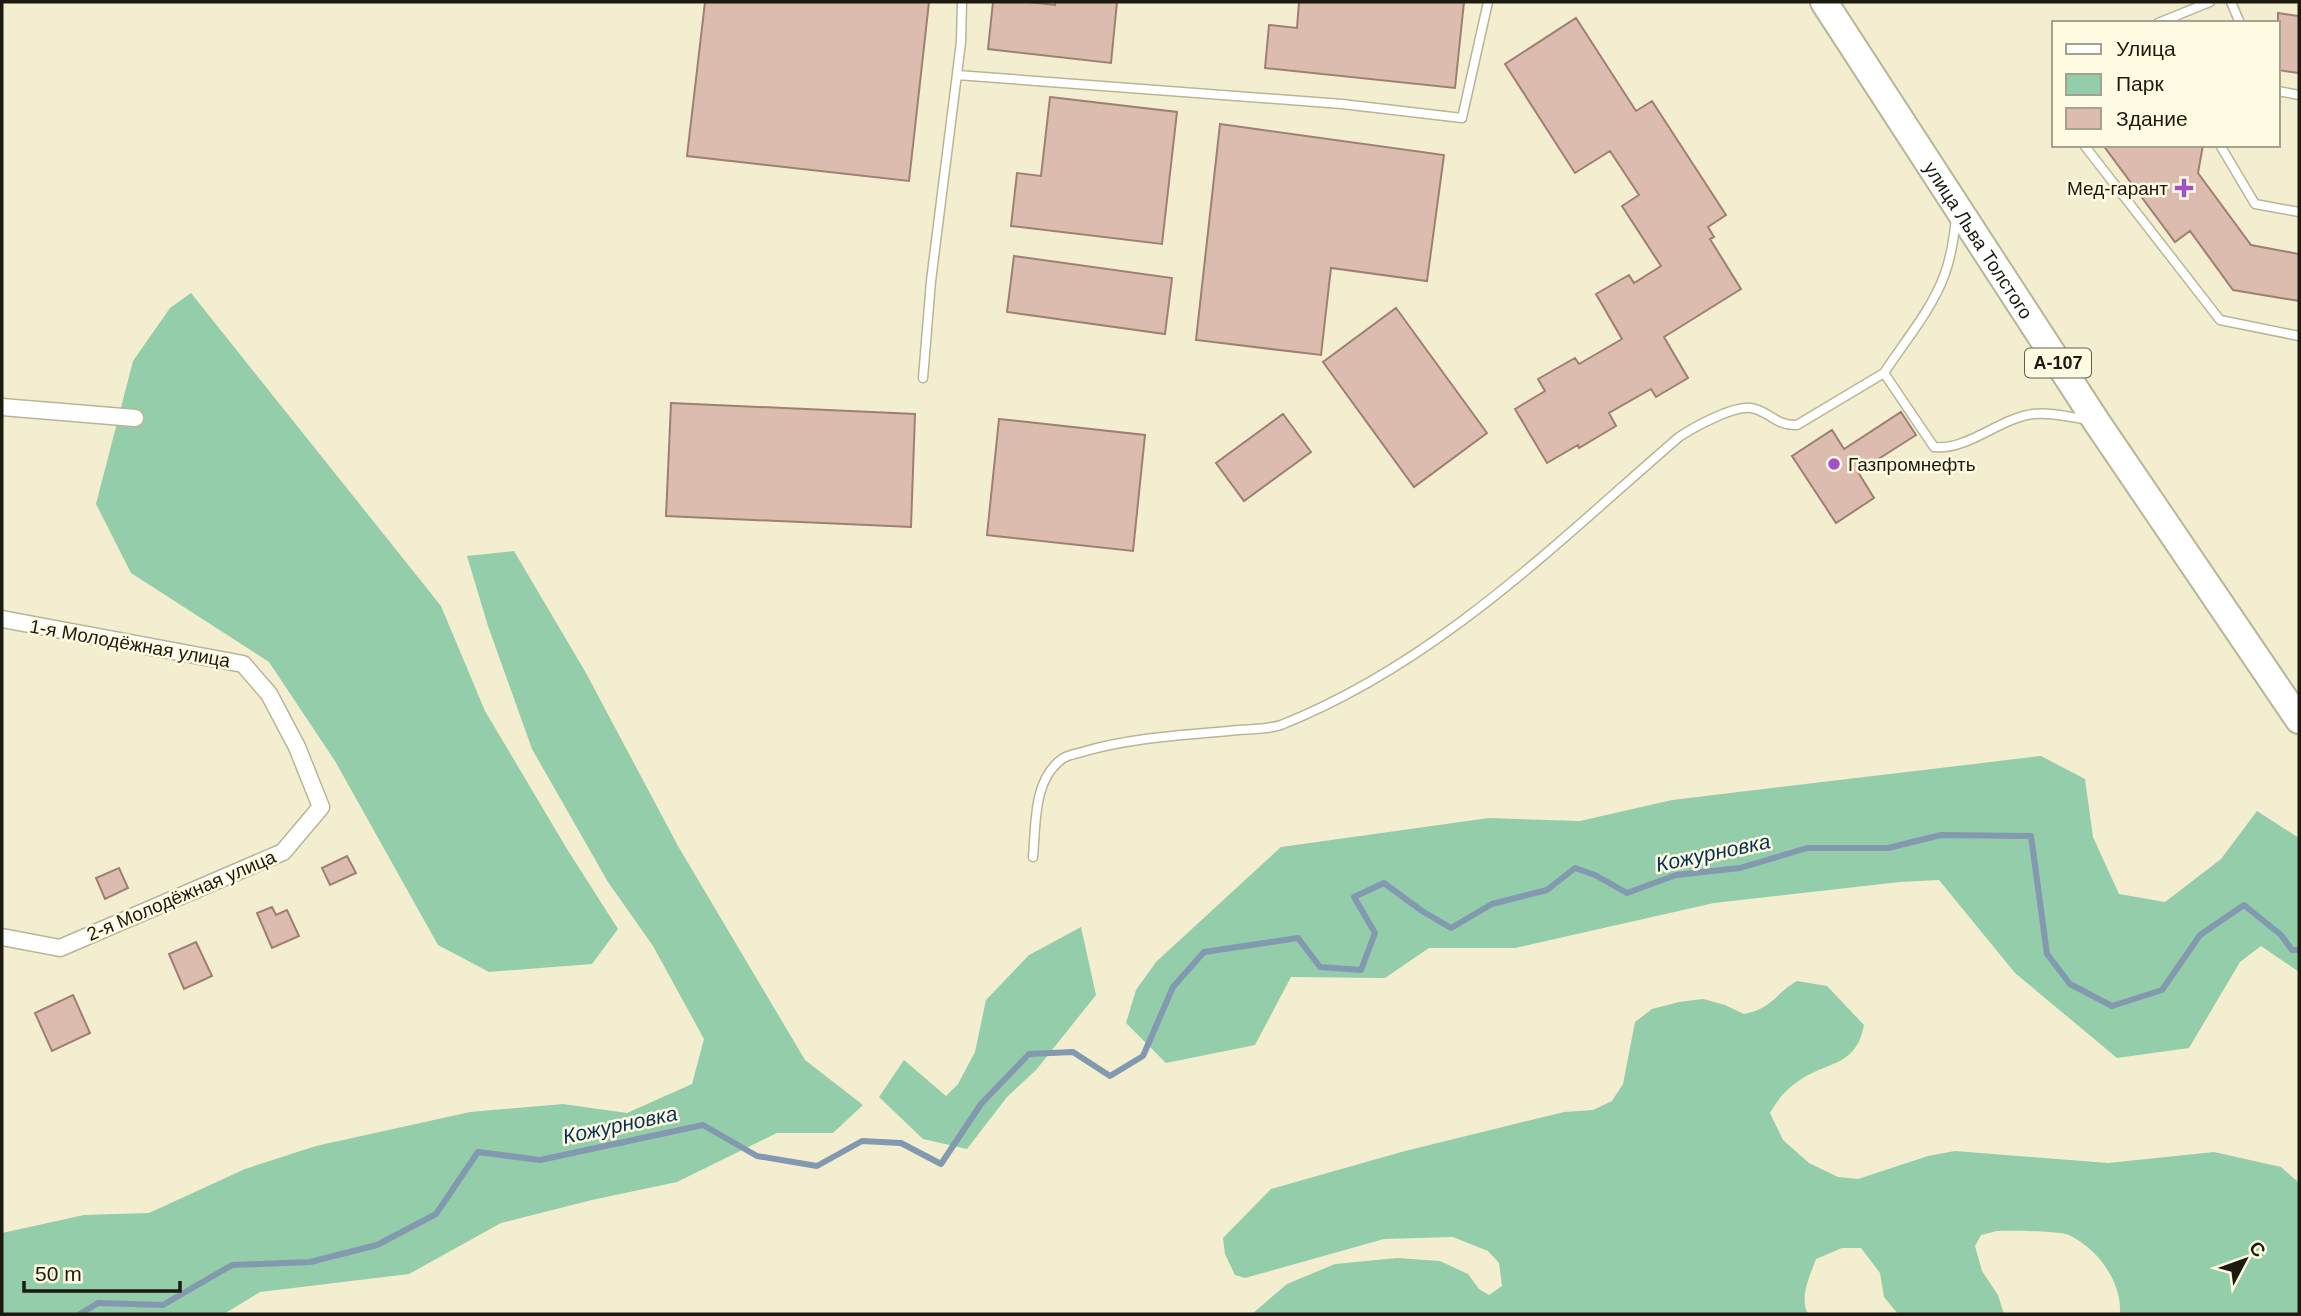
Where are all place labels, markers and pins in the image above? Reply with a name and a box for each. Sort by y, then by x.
place label: Мед-гарант [2067,178,2168,199]
marker: Мед-гарант [2174,178,2194,198]
place label: Газпромнефть [1848,454,1976,475]
marker: Газпромнефть [1826,456,1842,472]

